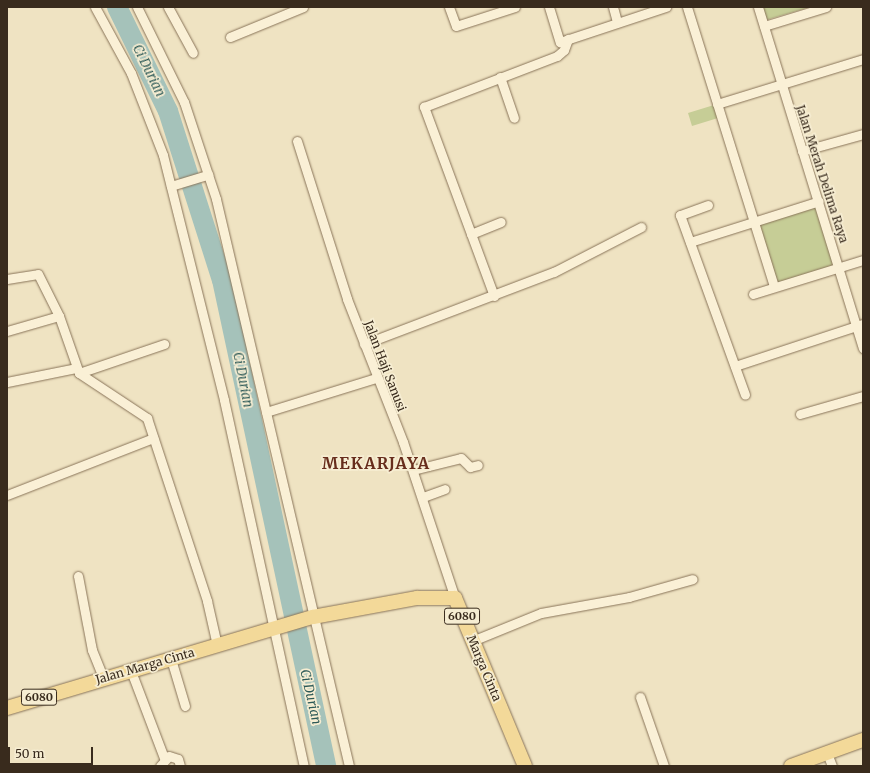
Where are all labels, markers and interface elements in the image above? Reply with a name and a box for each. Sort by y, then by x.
water label: Ci Durian [129,42,167,100]
street label: Jalan Merah Delima Raya [793,103,851,245]
street label: Jalan Haji Sanusi [361,319,409,413]
water label: Ci Durian [229,351,255,409]
district label: MEKARJAYA [322,453,430,473]
road number: 6080 [444,607,480,625]
street label: Marga Cinta [464,633,504,703]
street label: Jalan Marga Cinta [94,645,196,687]
water label: Ci Durian [296,668,324,726]
road number: 6080 [21,688,57,706]
scale bar [10,739,95,765]
text: 50 m [15,746,44,761]

